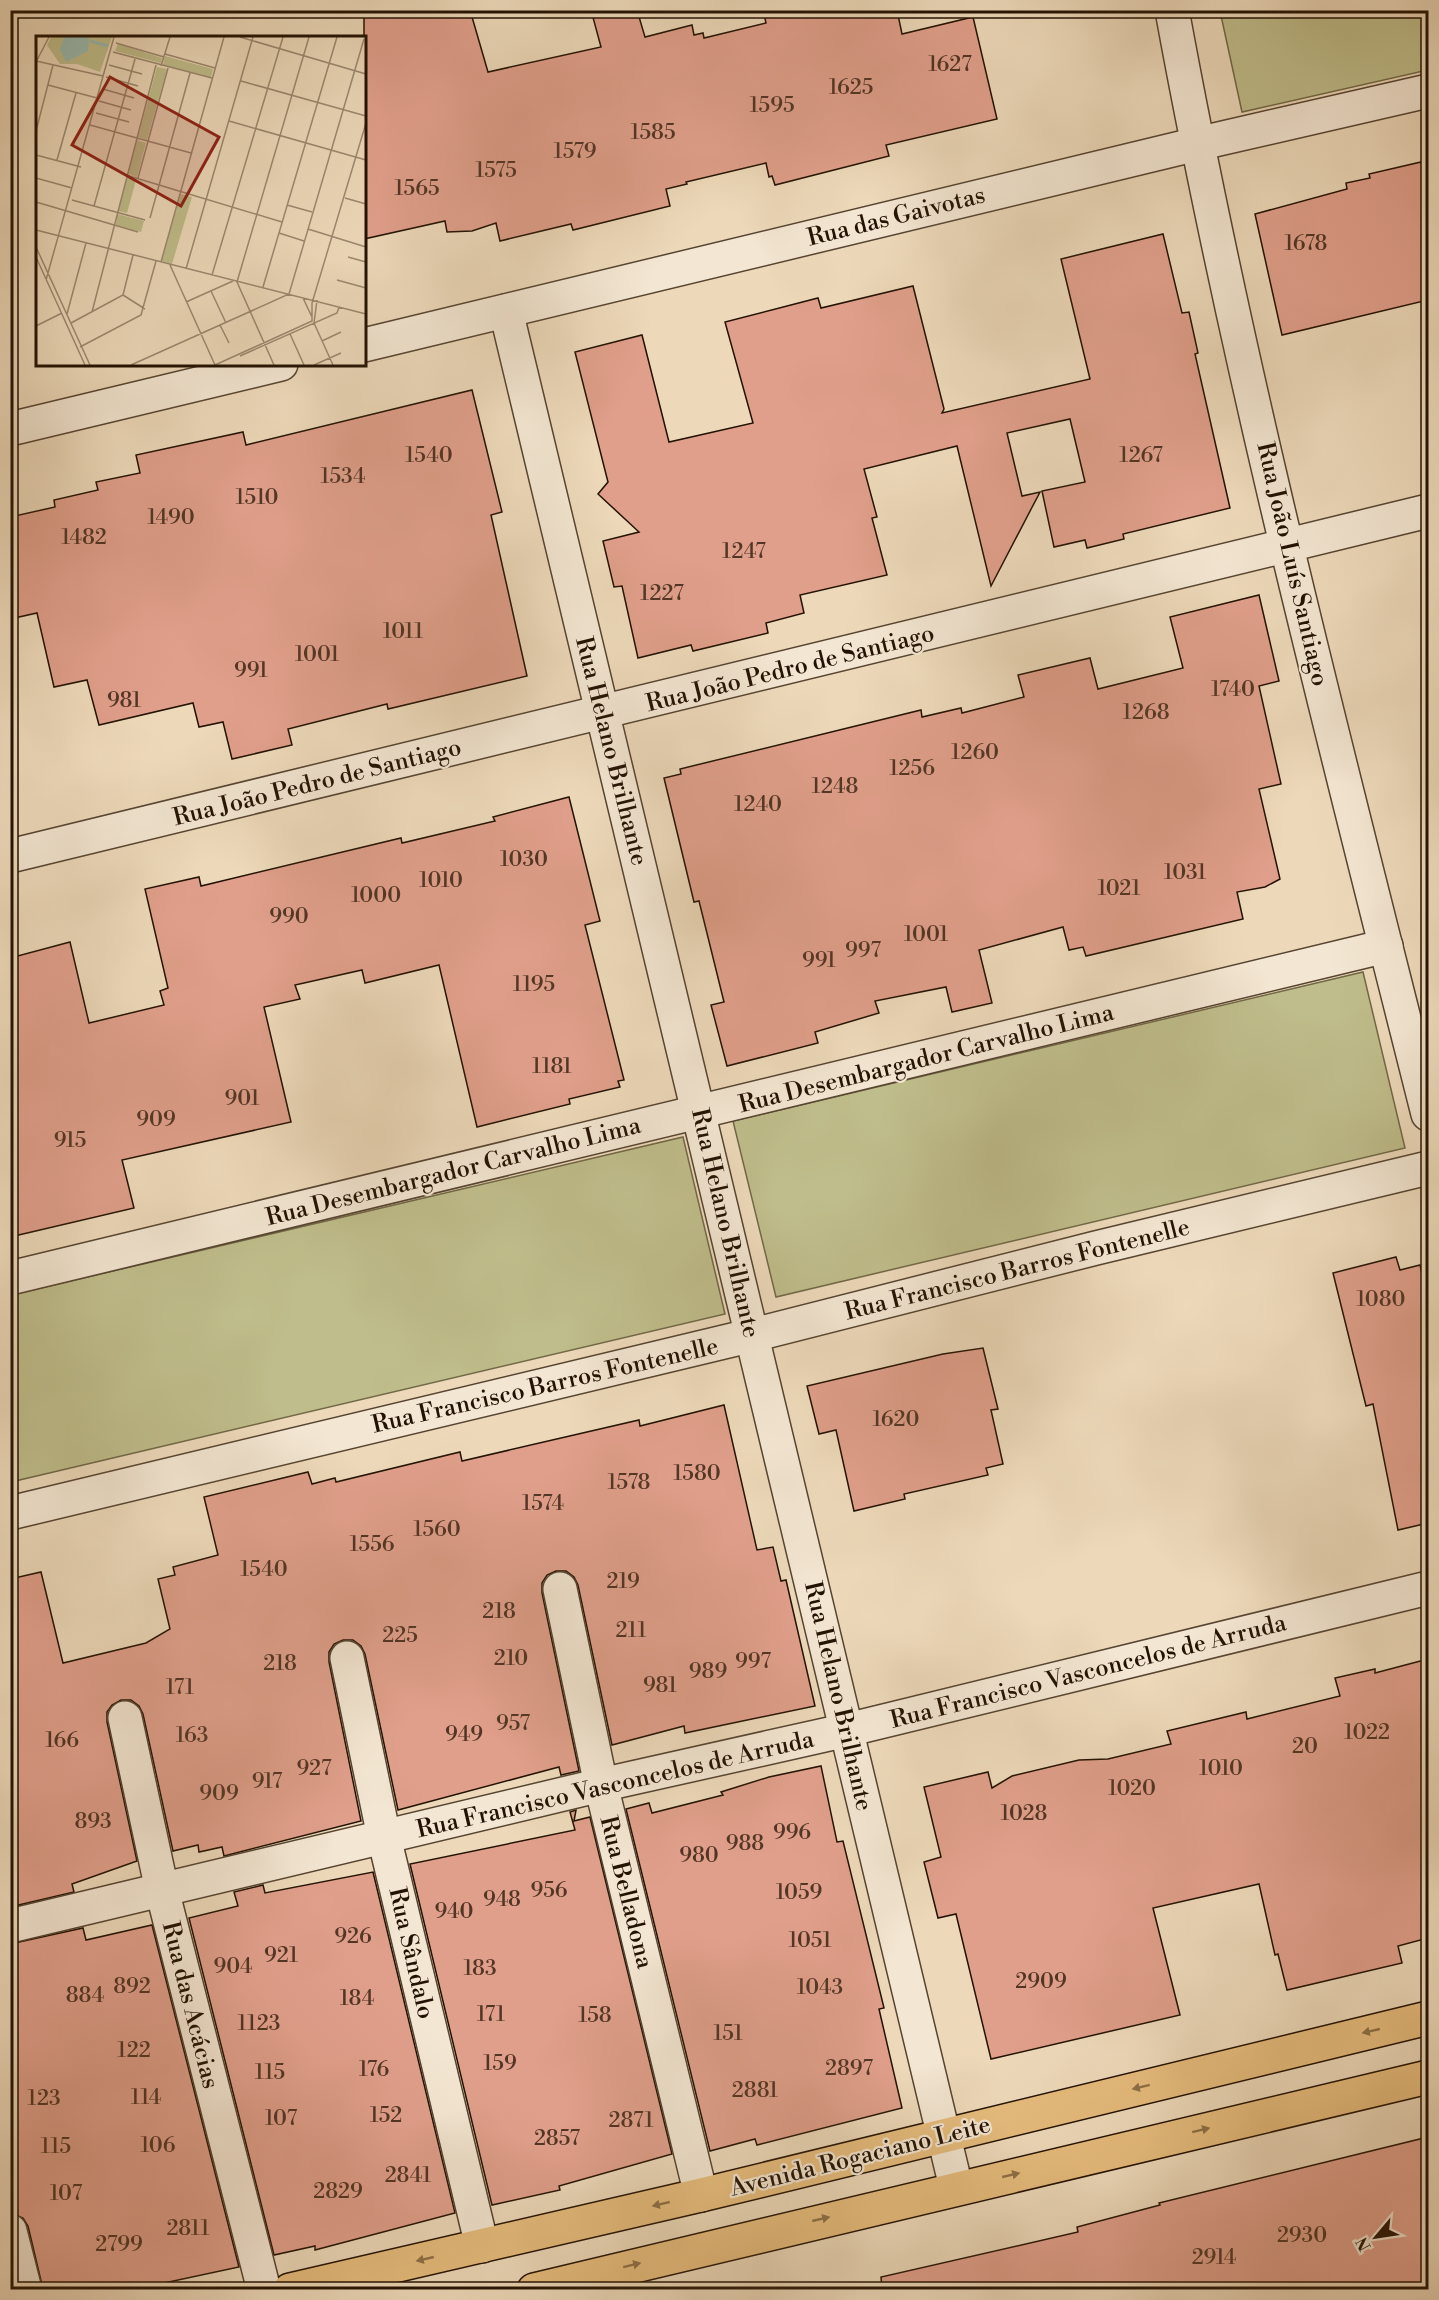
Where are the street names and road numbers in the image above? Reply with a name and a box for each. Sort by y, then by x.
street label: Rua das Gaivotas [804,180,988,254]
street label: Rua João Luís Santiago [1249,439,1335,689]
street label: Rua João Pedro de Santiago [643,619,938,719]
street label: Rua Helano Brilhante [568,634,654,869]
street label: Rua João Pedro de Santiago [170,733,465,833]
street label: Rua Desembargador Carvalho Lima [736,998,1118,1120]
street label: Rua Helano Brilhante [684,1106,766,1341]
street label: Rua Desembargador Carvalho Lima [263,1111,645,1233]
street label: Rua Francisco Barros Fontenelle [842,1213,1193,1327]
street label: Rua Francisco Barros Fontenelle [369,1331,721,1440]
street label: Rua Helano Brilhante [797,1579,879,1814]
street label: Rua Francisco Vasconcelos de Arruda [887,1608,1290,1736]
street label: Rua Francisco Vasconcelos de Arruda [413,1724,818,1845]
street label: Rua Belladona [593,1813,660,1973]
street label: Rua Sândalo [381,1885,441,2022]
street label: Rua das Acácias [155,1918,225,2092]
street label: Avenida Rogaciano Leite [726,2110,994,2204]

